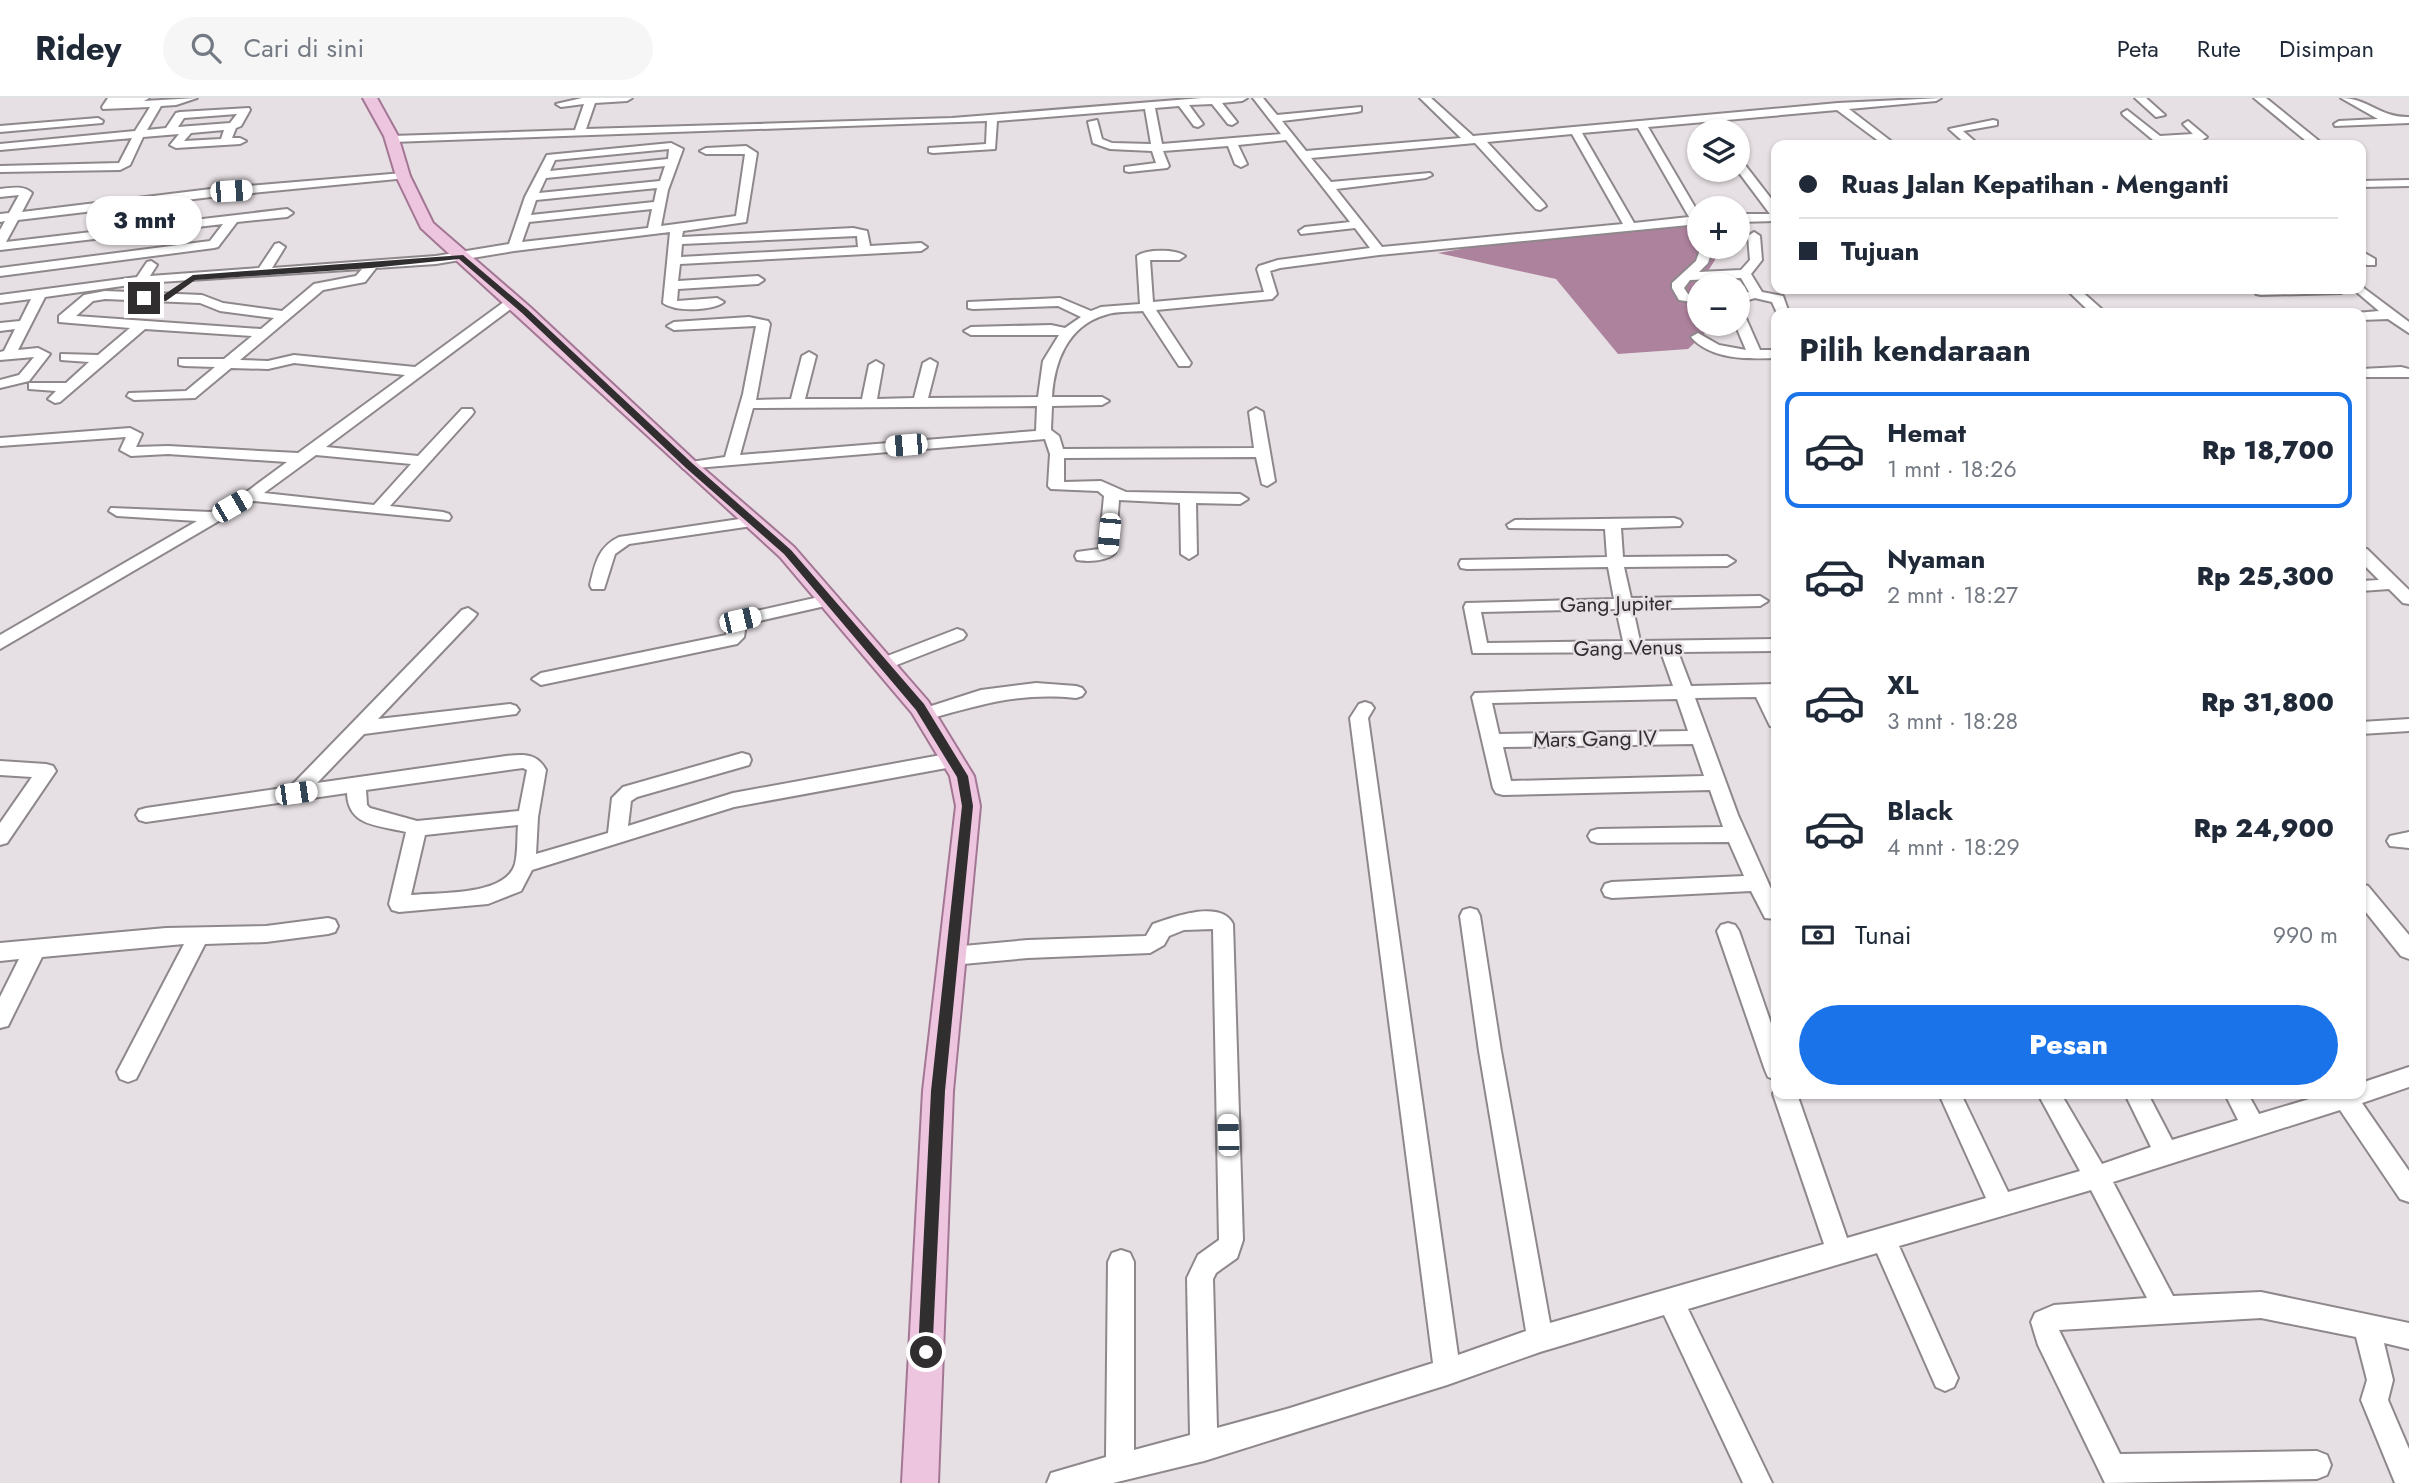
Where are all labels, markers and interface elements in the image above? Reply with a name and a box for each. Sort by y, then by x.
search box [163,17,653,80]
text: Ridey [35,25,121,72]
icon: search [187,29,225,67]
text: Cari di sini [243,29,364,67]
text: Peta [2117,31,2159,66]
text: Rute [2197,31,2241,66]
text: Disimpan [2279,31,2374,66]
map controls [1687,119,1750,336]
button: layers [1687,119,1750,182]
text: Ruas Jalan Kepatihan - Menganti [1841,165,2229,203]
car [210,179,253,203]
button: + [1687,196,1750,259]
callout: 3 mnt [86,197,202,246]
text: 3 mnt [113,203,175,237]
text: Tujuan [1841,232,1919,270]
button: − [1687,273,1750,336]
route end [128,282,160,314]
text: Pilih kendaraan [1799,327,2031,373]
text: Hemat [1887,414,1966,452]
icon: car [1803,419,1866,482]
text: Rp 18,700 [2202,431,2334,469]
car [885,433,928,457]
text: 1 mnt · 18:26 [1887,452,2017,486]
car [209,486,256,526]
car [1097,512,1122,556]
text: Nyaman [1887,540,1986,578]
icon: car [1803,545,1866,608]
text: Rp 25,300 [2197,557,2334,595]
text: 2 mnt · 18:27 [1887,578,2018,612]
street label: Gang Jupiter [1560,588,1673,620]
car [718,605,763,635]
street label: Gang Venus [1573,632,1683,664]
text: XL [1887,666,1919,704]
icon: car [1803,671,1866,734]
text: Rp 31,800 [2201,683,2334,721]
text: 3 mnt · 18:28 [1887,704,2018,738]
street label: Mars Gang IV [1533,723,1657,755]
car [274,780,319,806]
text: Black [1887,792,1953,830]
icon: car [1803,797,1866,860]
text: Rp 24,900 [2193,809,2334,847]
text: 4 mnt · 18:29 [1887,830,2020,864]
icon: cash [1799,916,1837,954]
text: Tunai [1855,916,1912,954]
text: 990 m [2273,918,2338,952]
button: Pesan [1799,1005,2338,1085]
car [1217,1114,1240,1156]
route start [910,1336,942,1368]

